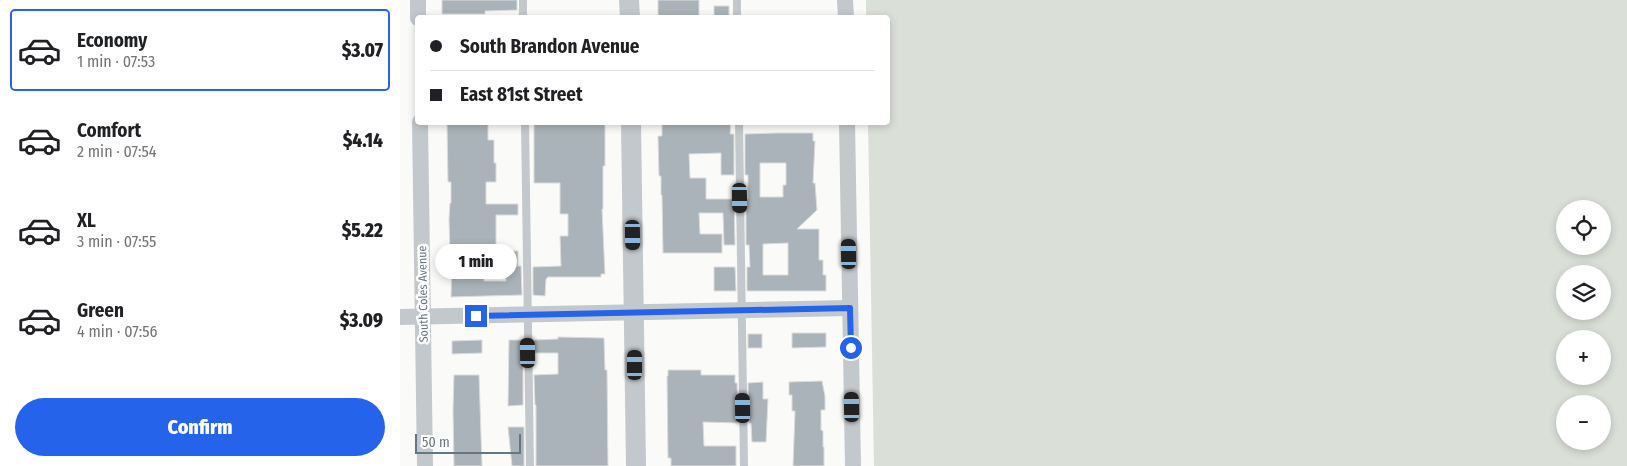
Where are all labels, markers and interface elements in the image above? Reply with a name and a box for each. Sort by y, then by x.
icon: car [17,28,62,73]
text: Economy [77,29,147,52]
text: South Brandon Avenue [460,35,639,58]
text: $3.07 [342,39,383,62]
text: 1 min · 07:53 [77,52,155,71]
text: East 81st Street [460,83,583,106]
icon: car [17,118,62,163]
text: Comfort [77,119,141,142]
text: $4.14 [343,129,383,152]
text: 2 min · 07:54 [77,142,157,161]
car [732,183,747,213]
map controls [1556,200,1611,450]
button: locate [1556,200,1611,255]
icon: car [17,208,62,253]
text: XL [77,209,96,232]
text: $5.22 [342,219,383,242]
car [625,220,640,250]
text: 3 min · 07:55 [77,232,156,251]
car [841,239,856,269]
callout: 1 min [435,244,517,278]
street label: South Coles Avenue [415,245,431,343]
text: 1 min [459,252,493,271]
button: layers [1556,265,1611,320]
icon: car [17,298,62,343]
text: Green [77,299,124,322]
route end [465,305,487,327]
text: $3.09 [340,309,383,332]
text: 4 min · 07:56 [77,322,157,341]
button: + [1556,330,1611,385]
route start [840,337,862,359]
car [520,338,535,368]
car [627,350,642,380]
car [844,392,859,422]
car [735,393,750,423]
button: − [1556,395,1611,450]
button: Confirm [15,398,385,456]
scale bar [415,431,521,454]
text: 50 m [422,434,450,451]

